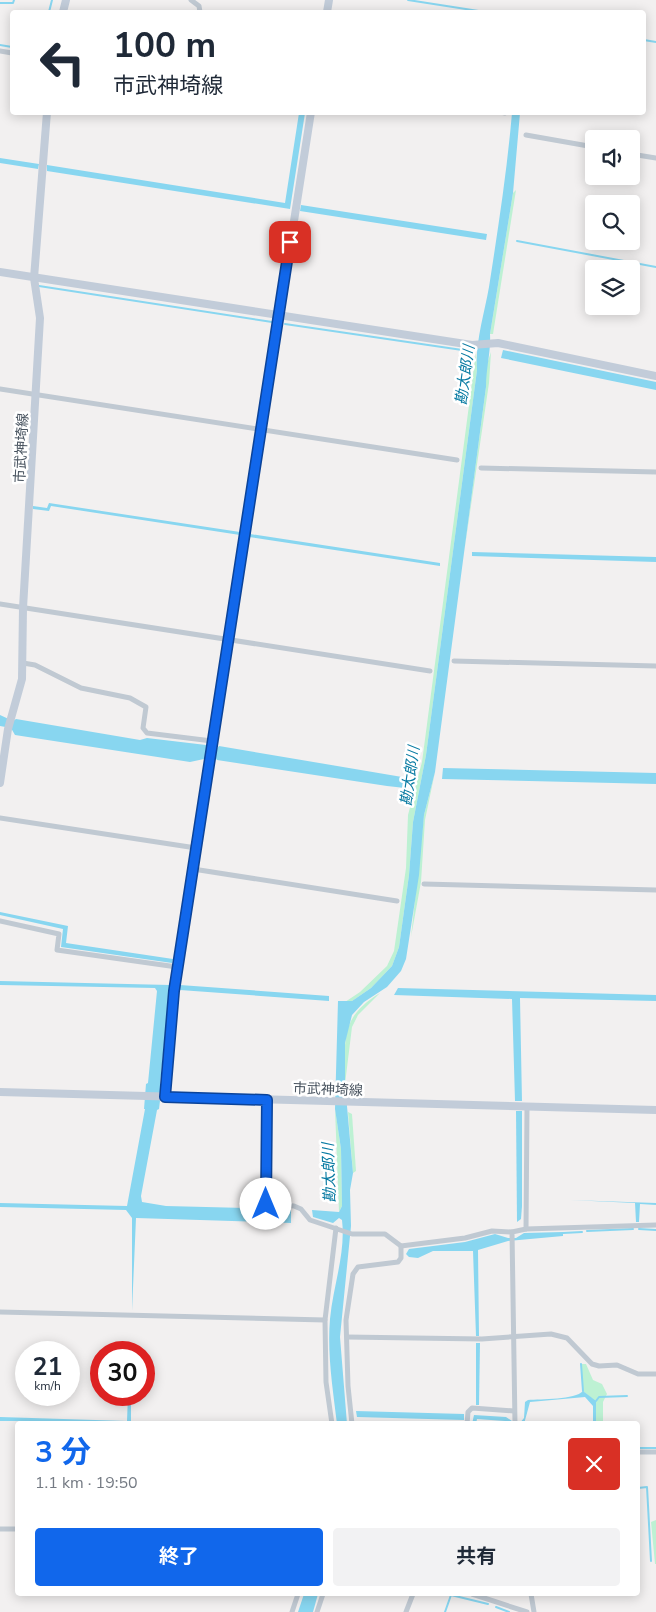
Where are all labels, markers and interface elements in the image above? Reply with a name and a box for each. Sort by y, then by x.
text: 100 m [113,22,216,69]
icon: left [30,30,95,95]
text: 市武神埼線 [113,71,223,101]
map controls [585,130,640,315]
button: sound [585,130,640,185]
button: search [585,195,640,250]
pin [269,221,311,263]
icon: arrive [276,228,304,256]
button: layers [585,260,640,315]
water label: 勘太郎川 [451,342,479,406]
street label: 市武神埼線 [10,413,33,483]
water label: 勘太郎川 [396,743,424,807]
street label: 市武神埼線 [293,1079,363,1100]
water label: 勘太郎川 [318,1141,340,1203]
position arrow [239,1177,291,1229]
speed limit sign: 30 [90,1341,155,1406]
text: 21 [32,1350,63,1384]
text: km/h [34,1378,61,1394]
text: 3 分 [35,1432,91,1473]
button: close [568,1438,620,1490]
text: 1.1 km · 19:50 [35,1472,138,1494]
button: 終了 [35,1528,323,1586]
button: 共有 [333,1528,620,1586]

